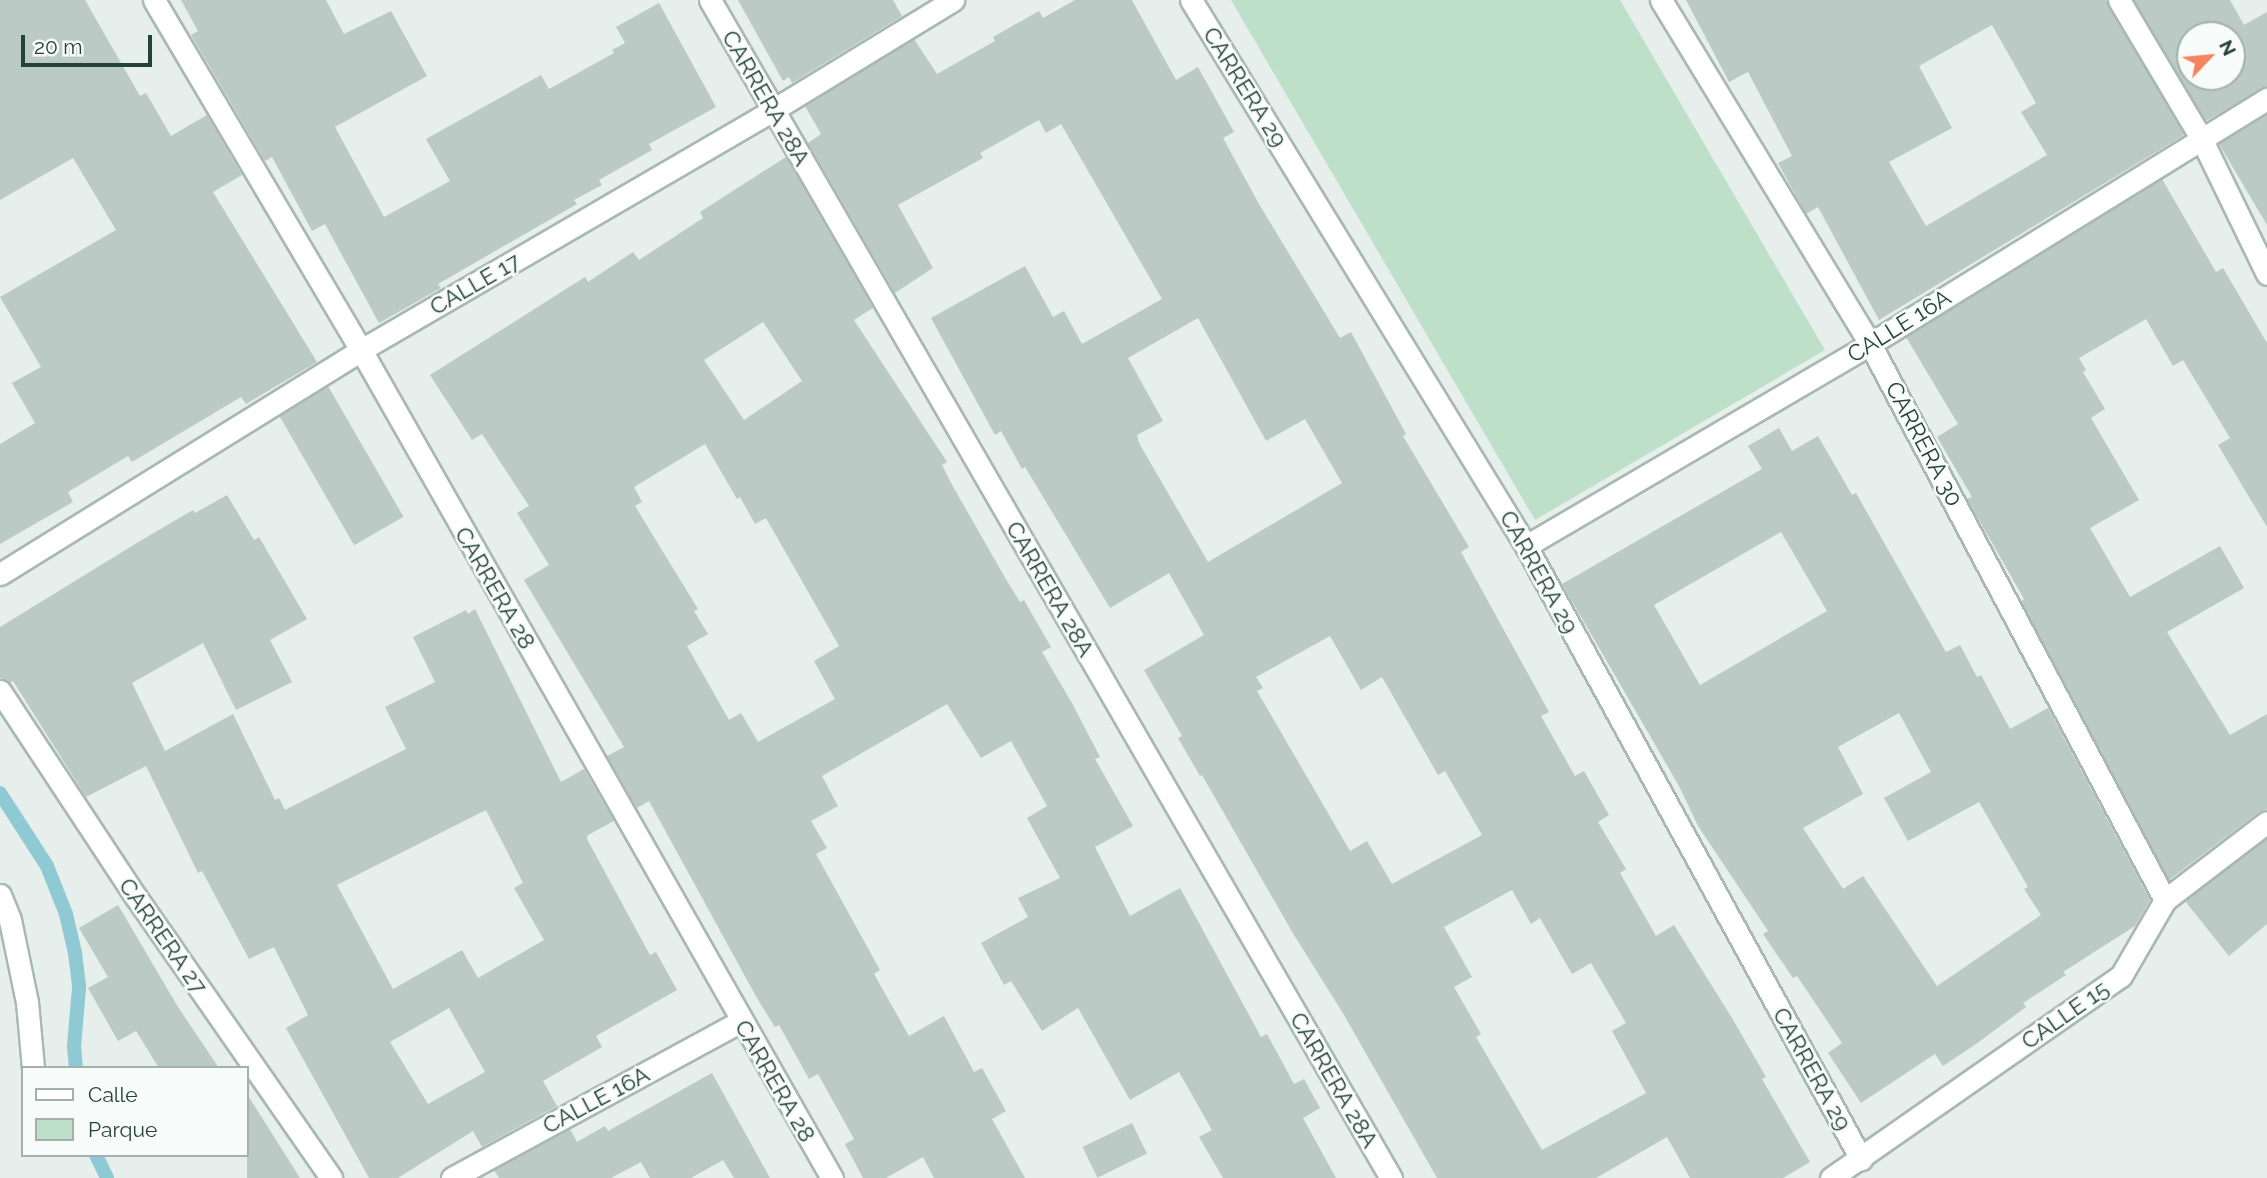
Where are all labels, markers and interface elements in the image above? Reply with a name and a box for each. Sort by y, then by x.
scale bar [24,21,156,65]
north arrow [2176,21,2246,91]
street label: CARRERA 29 [1197,22,1293,152]
street label: CARRERA 28A [716,25,816,171]
text: 20 m [34,34,82,59]
text: N [2215,36,2241,59]
street label: CALLE 17 [425,247,525,321]
street label: CALLE 16A [1842,283,1956,369]
street label: CARRERA 30 [1879,377,1969,511]
street label: CARRERA 29 [1494,505,1584,639]
street label: CARRERA 28A [1000,516,1100,662]
street label: CARRERA 28 [449,522,541,654]
street label: CARRERA 27 [113,872,213,1000]
street label: CALLE 15 [2016,975,2114,1055]
street label: CARRERA 29 [1767,1002,1857,1136]
street label: CARRERA 28A [1284,1007,1384,1153]
street label: CARRERA 28 [729,1015,821,1147]
street label: CALLE 16A [538,1060,654,1140]
legend [21,1066,248,1157]
text: Calle [88,1082,138,1107]
text: Parque [88,1117,157,1142]

